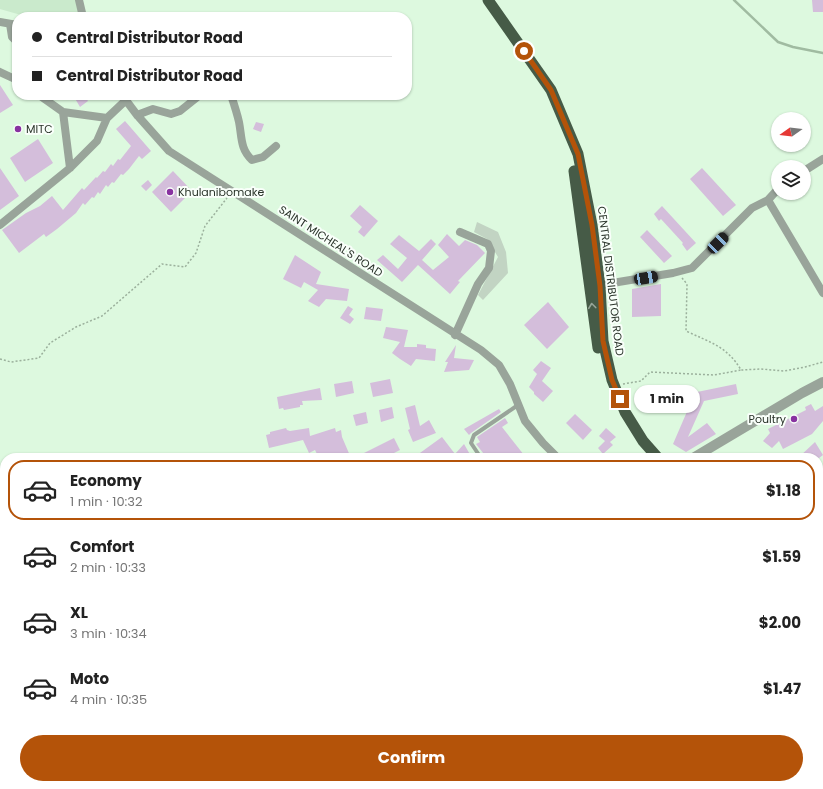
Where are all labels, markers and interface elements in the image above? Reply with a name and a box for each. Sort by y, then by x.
text: Central Distributor Road [56,27,243,48]
route start [515,42,533,60]
text: Central Distributor Road [56,65,243,86]
north arrow [771,112,811,152]
map controls [771,112,811,200]
place label: MITC [26,121,53,137]
marker: MITC [13,124,23,134]
button: layers [771,160,811,200]
place label: Khulanibomake [178,184,264,200]
marker: Khulanibomake [165,187,175,197]
street label: SAINT MICHEAL'S ROAD [276,201,386,281]
street label: CENTRAL DISTRIBUTOR ROAD [594,205,628,357]
car [705,230,731,256]
car [633,270,659,286]
one-way arrow [588,303,597,309]
callout: 1 min [634,385,700,413]
text: 1 min [650,389,684,408]
route end [611,390,629,408]
place label: Poultry [749,411,787,427]
marker: Poultry [789,414,799,424]
text: Economy [70,470,142,491]
icon: car [22,472,58,508]
text: $1.18 [766,480,801,501]
text: 1 min · 10:32 [70,492,142,511]
text: Comfort [70,536,134,557]
icon: car [22,538,58,574]
text: $1.59 [762,546,801,567]
text: 2 min · 10:33 [70,558,146,577]
text: XL [70,602,88,623]
icon: car [22,604,58,640]
text: $2.00 [759,612,801,633]
text: 3 min · 10:34 [70,624,147,643]
text: Moto [70,668,109,689]
icon: car [22,670,58,706]
text: $1.47 [763,678,801,699]
text: 4 min · 10:35 [70,690,147,709]
button: Confirm [20,735,803,781]

